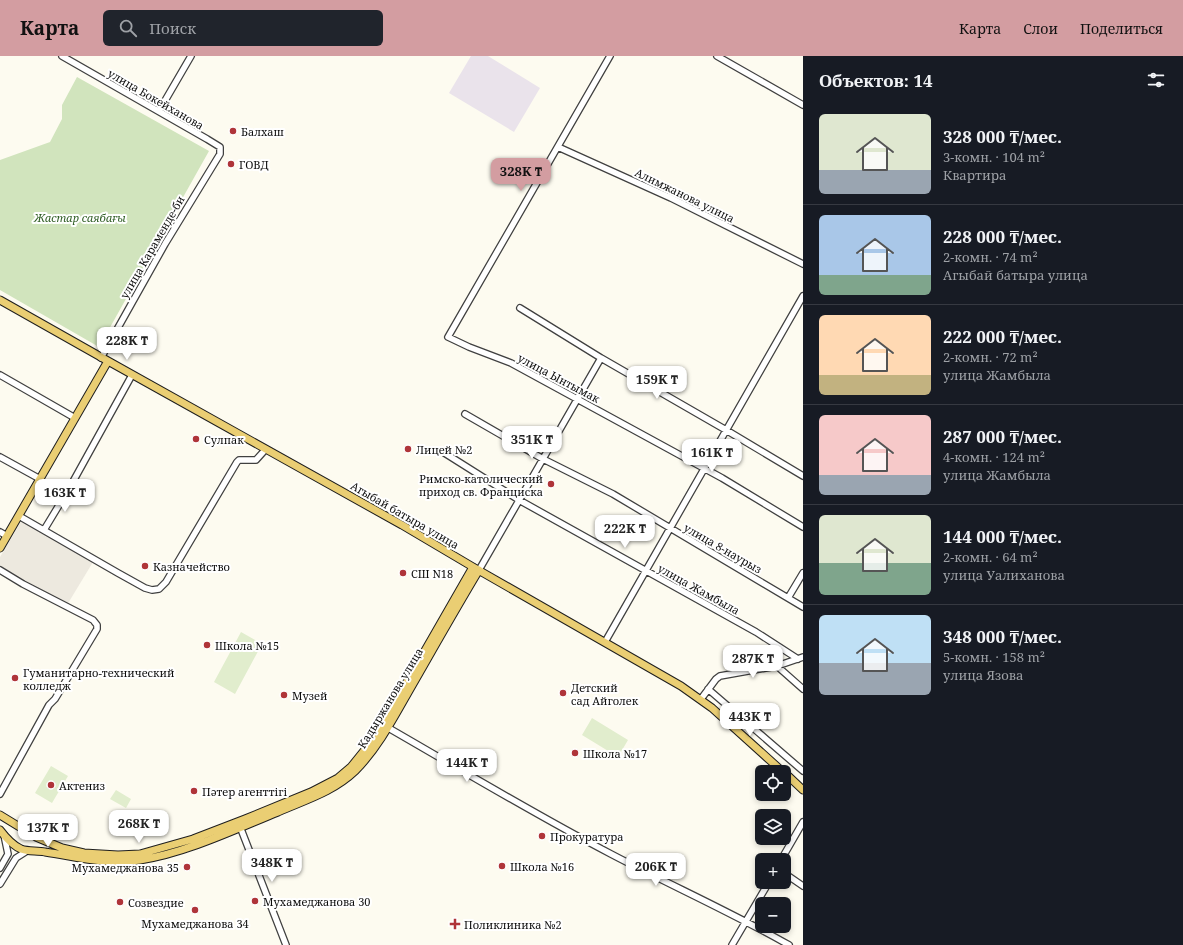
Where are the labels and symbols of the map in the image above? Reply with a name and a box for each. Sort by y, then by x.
street label: улица Бокейханова [105,65,207,133]
place label: Балхаш [241,124,284,139]
marker: Балхаш [228,126,238,136]
place label: ГОВД [239,157,269,172]
pin: 328K ₸ [488,158,554,192]
marker: ГОВД [226,159,236,169]
street label: Алимжанова улица [633,164,737,226]
street label: улица Караменде-би [116,193,188,301]
park label: Жастар саябағы [33,210,126,225]
pin: 228K ₸ [94,327,160,361]
street label: улица Ынтымак [515,350,603,406]
pin: 159K ₸ [624,366,690,400]
pin: 351K ₸ [499,426,565,460]
place label: Сулпак [204,432,244,447]
marker: Сулпак [191,434,201,444]
pin: 161K ₸ [679,439,745,473]
place label: Лицей №2 [416,442,472,457]
marker: Лицей №2 [403,444,413,454]
place label: Римско-католический приход св. Франциска [419,471,543,499]
street label: Агыбай батыра улица [348,478,462,552]
pin: 163K ₸ [32,479,98,513]
marker: Римско-католический приход св. Франциска [546,479,556,489]
pin: 222K ₸ [592,515,658,549]
street label: улица 8-наурыз [681,520,765,576]
place label: Казначейство [153,559,230,574]
street label: улица Жамбыла [655,560,743,618]
marker: Казначейство [140,561,150,571]
place label: СШ N18 [411,566,453,581]
marker: СШ N18 [398,568,408,578]
place label: Школа №15 [215,638,279,653]
marker: Школа №15 [202,640,212,650]
street label: Кадыржанова улица [354,645,426,751]
pin: 287K ₸ [720,645,786,679]
place label: Гуманитарно-технический колледж [23,665,174,693]
marker: Гуманитарно-технический колледж [10,673,20,683]
place label: Детский сад Айголек [571,680,639,708]
place label: Музей [292,688,327,703]
marker: Детский сад Айголек [558,688,568,698]
marker: Музей [279,690,289,700]
pin: 443K ₸ [717,703,783,737]
place label: Школа №17 [583,746,647,761]
marker: Школа №17 [570,748,580,758]
pin: 144K ₸ [434,749,500,783]
place label: Актениз [59,778,105,793]
marker: Актениз [46,780,56,790]
place label: Пәтер агенттігі [202,784,288,799]
marker: Пәтер агенттігі [189,786,199,796]
pin: 268K ₸ [106,810,172,844]
pin: 137K ₸ [15,814,81,848]
place label: Прокуратура [550,829,623,844]
marker: Прокуратура [537,831,547,841]
pin: 348K ₸ [239,849,305,883]
pin: 206K ₸ [623,853,689,887]
place label: Школа №16 [510,859,574,874]
place label: Мухамеджанова 35 [72,860,179,875]
marker: Школа №16 [497,861,507,871]
marker: Мухамеджанова 35 [182,862,192,872]
place label: Мухамеджанова 30 [263,894,370,909]
place label: Созвездие [128,895,184,910]
marker: Мухамеджанова 30 [250,896,260,906]
marker: Созвездие [115,897,125,907]
marker: Мухамеджанова 34 [190,905,200,915]
place label: Мухамеджанова 34 [141,916,249,931]
place label: Поликлиника №2 [464,917,562,932]
marker: Поликлиника №2 [449,918,461,930]

